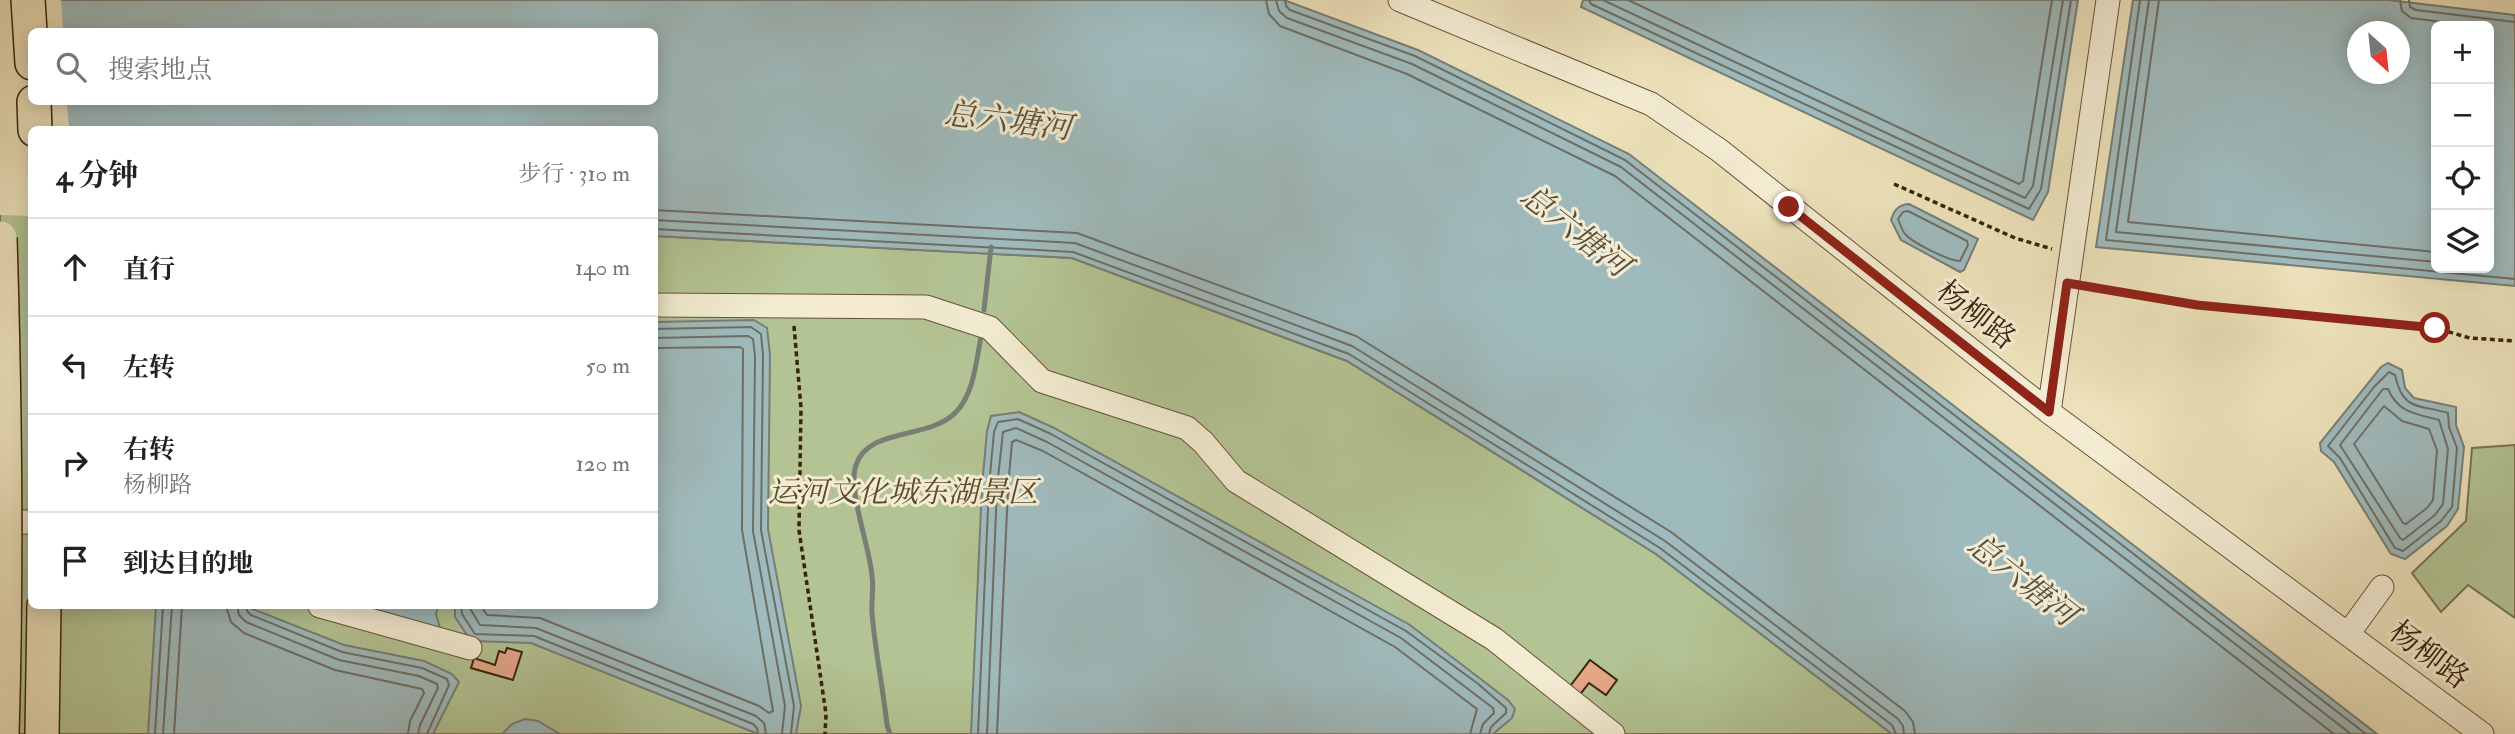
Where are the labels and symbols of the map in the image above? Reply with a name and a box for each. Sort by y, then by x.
north arrow [2347,21,2410,84]
water label: 总六塘河 [942,93,1079,149]
water label: 总六塘河 [1512,176,1642,289]
route end [1773,191,1804,222]
street label: 杨柳路 [1929,273,2023,357]
route start [2419,312,2450,343]
park label: 运河文化城东湖景区 [768,474,1042,511]
water label: 总六塘河 [1959,525,2089,638]
street label: 杨柳路 [2382,613,2476,697]

